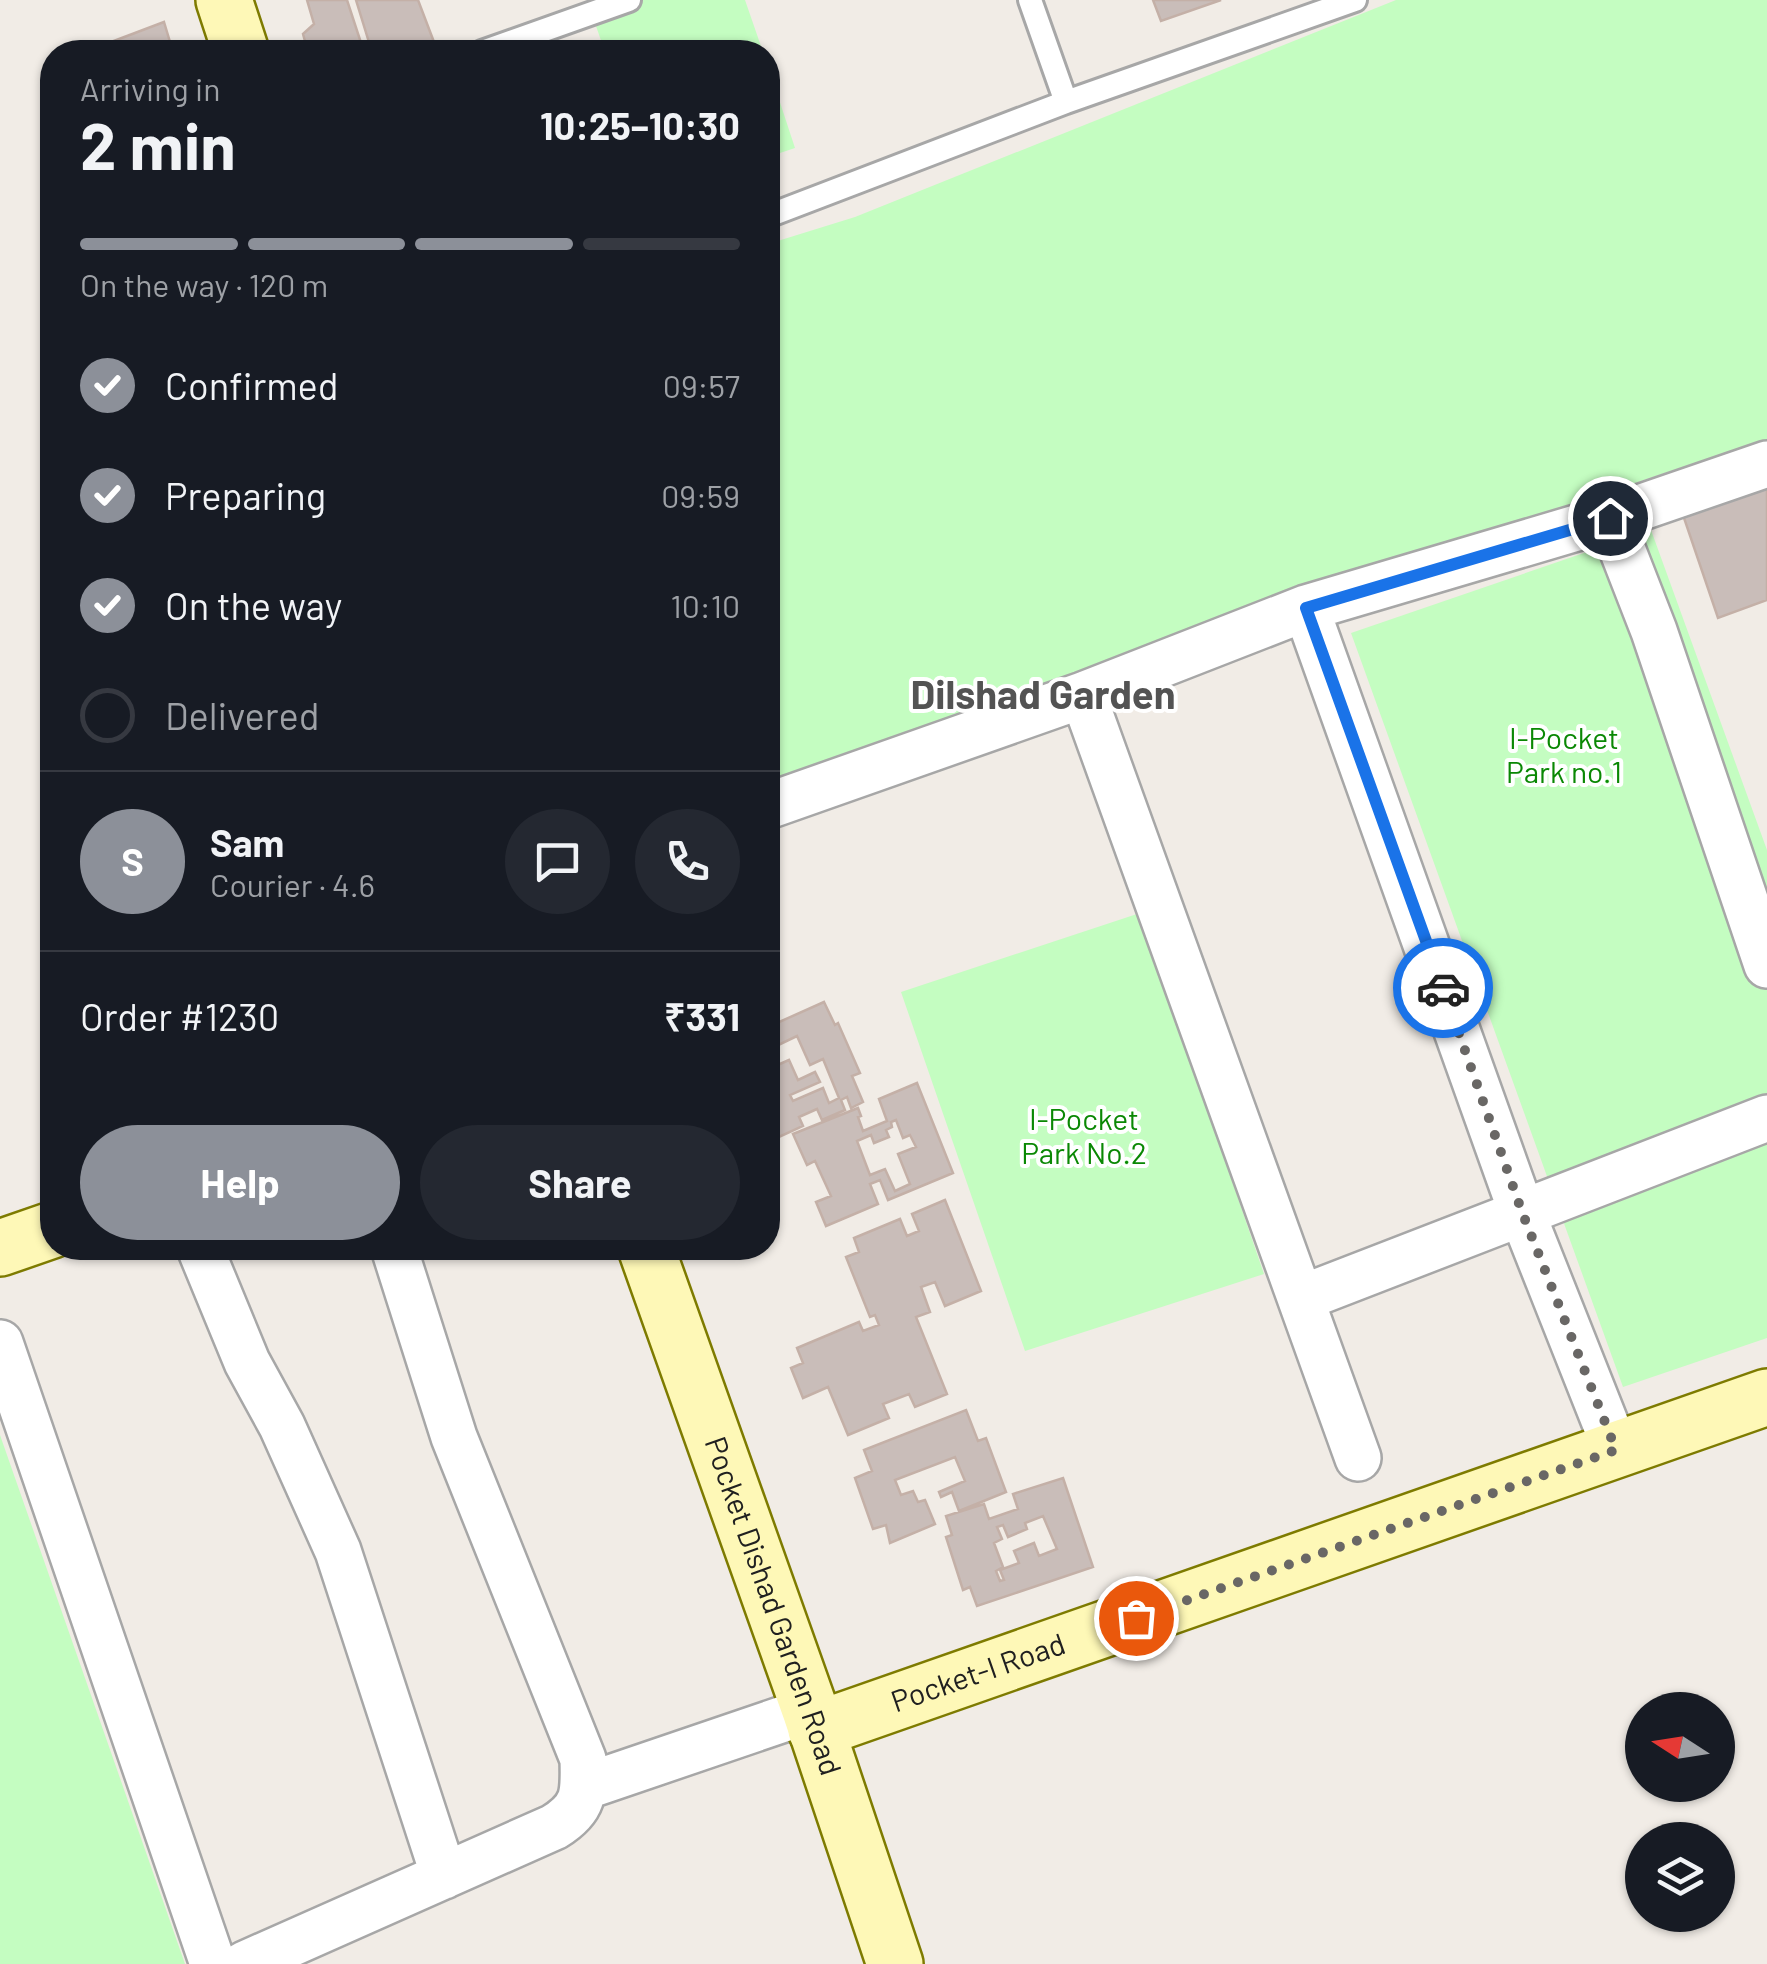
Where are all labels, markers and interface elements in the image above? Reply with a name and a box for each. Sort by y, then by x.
text: Arriving in [80,69,220,107]
text: 10:25–10:30 [540,102,740,148]
text: 2 min [80,105,236,183]
text: On the way · 120 m [80,265,328,303]
icon: check [80,358,135,413]
text: Confirmed [165,362,338,408]
text: 09:57 [663,366,740,404]
icon: check [80,468,135,523]
text: Preparing [165,472,326,518]
text: 09:59 [661,476,740,514]
pin [1568,476,1653,561]
icon: home [1583,491,1638,546]
icon: check [80,578,135,633]
text: On the way [165,582,342,628]
text: 10:10 [671,586,740,624]
district label: Dilshad Garden [910,669,1176,717]
text: Delivered [165,692,319,738]
park label: I-Pocket Park no.1 [1506,719,1622,789]
button: chat [505,809,610,914]
button: phone [635,809,740,914]
text: Sam [210,819,284,865]
text: S [121,838,144,884]
text: Courier · 4.6 [210,865,375,903]
courier [1393,938,1493,1038]
icon: car [1416,961,1471,1016]
text: Order #1230 [80,993,279,1039]
text: ₹331 [664,993,740,1039]
park label: I-Pocket Park No.2 [1021,1100,1147,1170]
button: Help [80,1125,400,1240]
button: Share [420,1125,740,1240]
street label: Pocket Dishad Garden Road [698,1432,850,1779]
pin [1094,1576,1179,1661]
icon: bag [1109,1591,1164,1646]
street label: Pocket-I Road [886,1624,1069,1718]
north arrow [1625,1692,1735,1802]
map controls [1625,1692,1735,1932]
button: layers [1625,1822,1735,1932]

